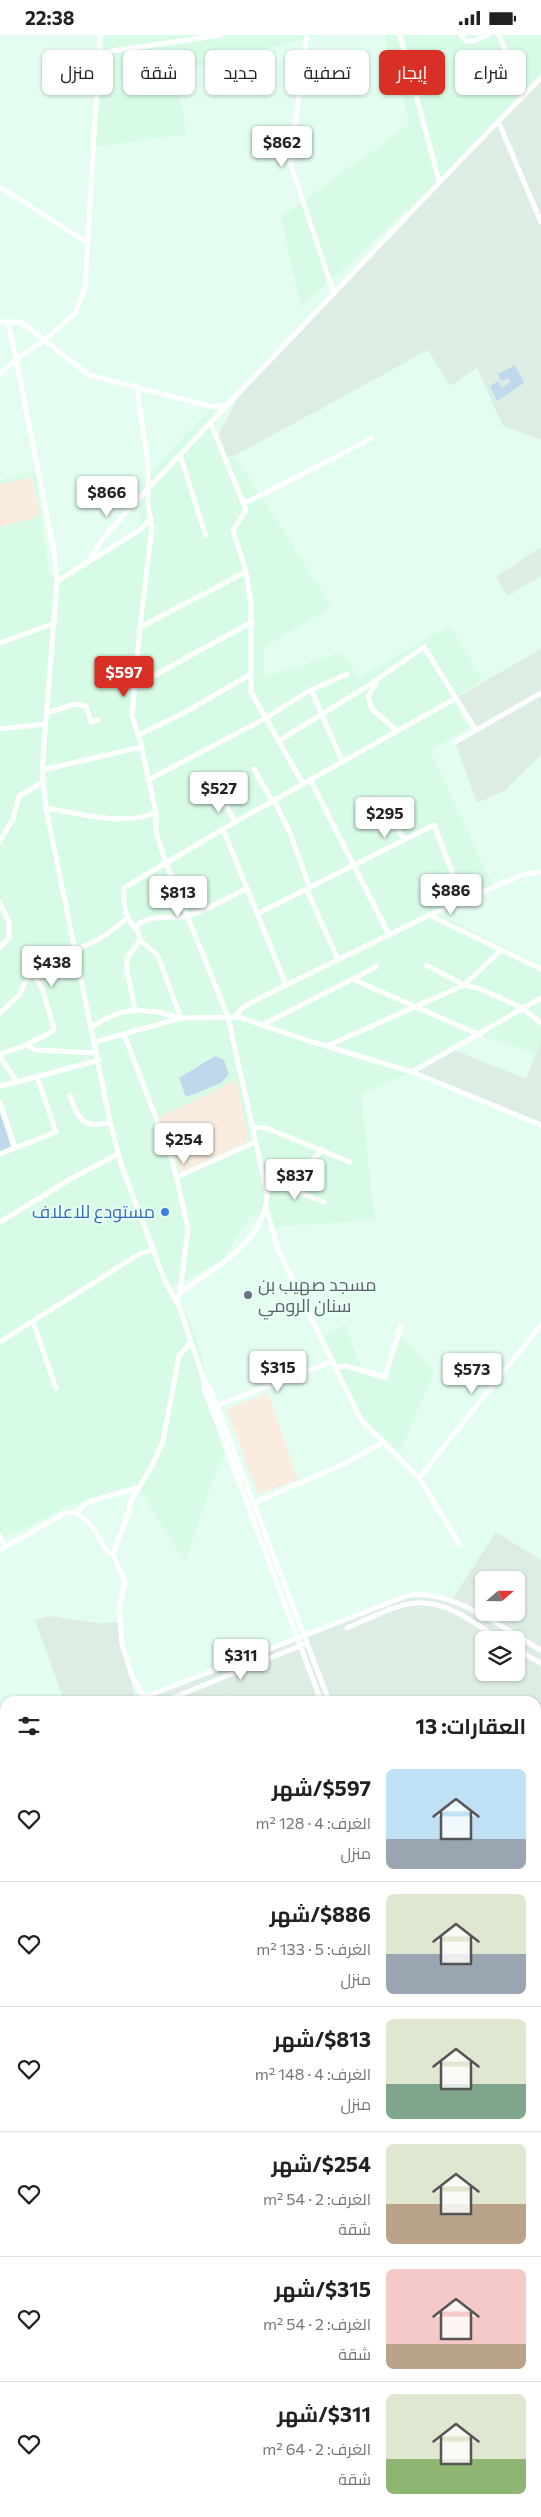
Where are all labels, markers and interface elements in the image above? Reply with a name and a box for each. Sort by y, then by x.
text: 22:38 [25,6,74,29]
chip: منزل [42,50,113,95]
chip: شقة [123,50,195,95]
chip: جديد [205,50,275,95]
chip: تصفية [285,50,369,95]
chip: إيجار [379,50,445,95]
chip: شراء [455,50,526,95]
pin: $862 [252,125,312,168]
text: $862 [263,132,301,151]
pin: $866 [77,475,137,518]
text: $866 [88,482,126,501]
pin: $597 [94,655,154,698]
text: $597 [105,662,143,681]
pin: $527 [189,771,249,814]
text: $527 [201,778,237,797]
pin: $295 [355,797,415,839]
text: $295 [366,803,404,822]
pin: $886 [421,873,481,916]
pin: $813 [148,875,208,918]
text: $886 [432,880,470,899]
text: $813 [160,882,196,901]
pin: $438 [22,945,82,988]
text: $438 [33,952,71,971]
pin: $254 [154,1123,214,1165]
text: $254 [165,1129,203,1148]
pin: $837 [265,1159,325,1201]
text: $837 [277,1165,313,1184]
place label: مستودع للاعلاف [32,1200,155,1224]
marker: مستودع للاعلاف [159,1206,171,1218]
place label: مسجد صهيب بن سنان الرومي [258,1273,376,1320]
marker: مسجد صهيب بن سنان الرومي [242,1289,254,1301]
pin: $315 [248,1351,308,1393]
pin: $573 [442,1353,502,1395]
text: $315 [260,1357,296,1376]
text: $573 [454,1359,490,1378]
north arrow [475,1571,525,1621]
map controls [475,1571,525,1681]
button: layers [475,1631,525,1681]
pin: $311 [211,1639,271,1681]
text: $311 [225,1645,258,1664]
icon: filters [15,1712,43,1740]
text: العقارات: 13 [415,1713,526,1738]
text: $597/شهر [272,1775,371,1800]
icon: home [426,1789,486,1849]
icon: heart [15,1805,43,1833]
text: الغرف: 4 · 128 m² [256,1813,371,1832]
text: منزل [341,1843,371,1862]
text: $886/شهر [269,1901,371,1926]
icon: home [426,1914,486,1974]
icon: heart [15,1930,43,1958]
text: الغرف: 5 · 133 m² [256,1939,371,1958]
text: منزل [341,1969,371,1988]
text: $813/شهر [274,2026,371,2051]
icon: home [426,2039,486,2099]
icon: heart [15,2055,43,2083]
text: الغرف: 4 · 148 m² [255,2064,371,2083]
text: منزل [341,2094,371,2113]
text: $254/شهر [271,2151,371,2176]
icon: home [426,2164,486,2224]
icon: heart [15,2180,43,2208]
text: الغرف: 2 · 54 m² [263,2189,371,2208]
text: شقة [338,2219,371,2238]
text: $315/شهر [274,2276,371,2301]
icon: home [426,2289,486,2349]
icon: heart [15,2305,43,2333]
text: الغرف: 2 · 54 m² [263,2314,371,2333]
text: شقة [338,2344,371,2363]
text: $311/شهر [277,2401,371,2426]
icon: home [426,2414,486,2474]
icon: heart [15,2430,43,2458]
text: الغرف: 2 · 64 m² [262,2439,371,2458]
text: شقة [338,2469,371,2488]

